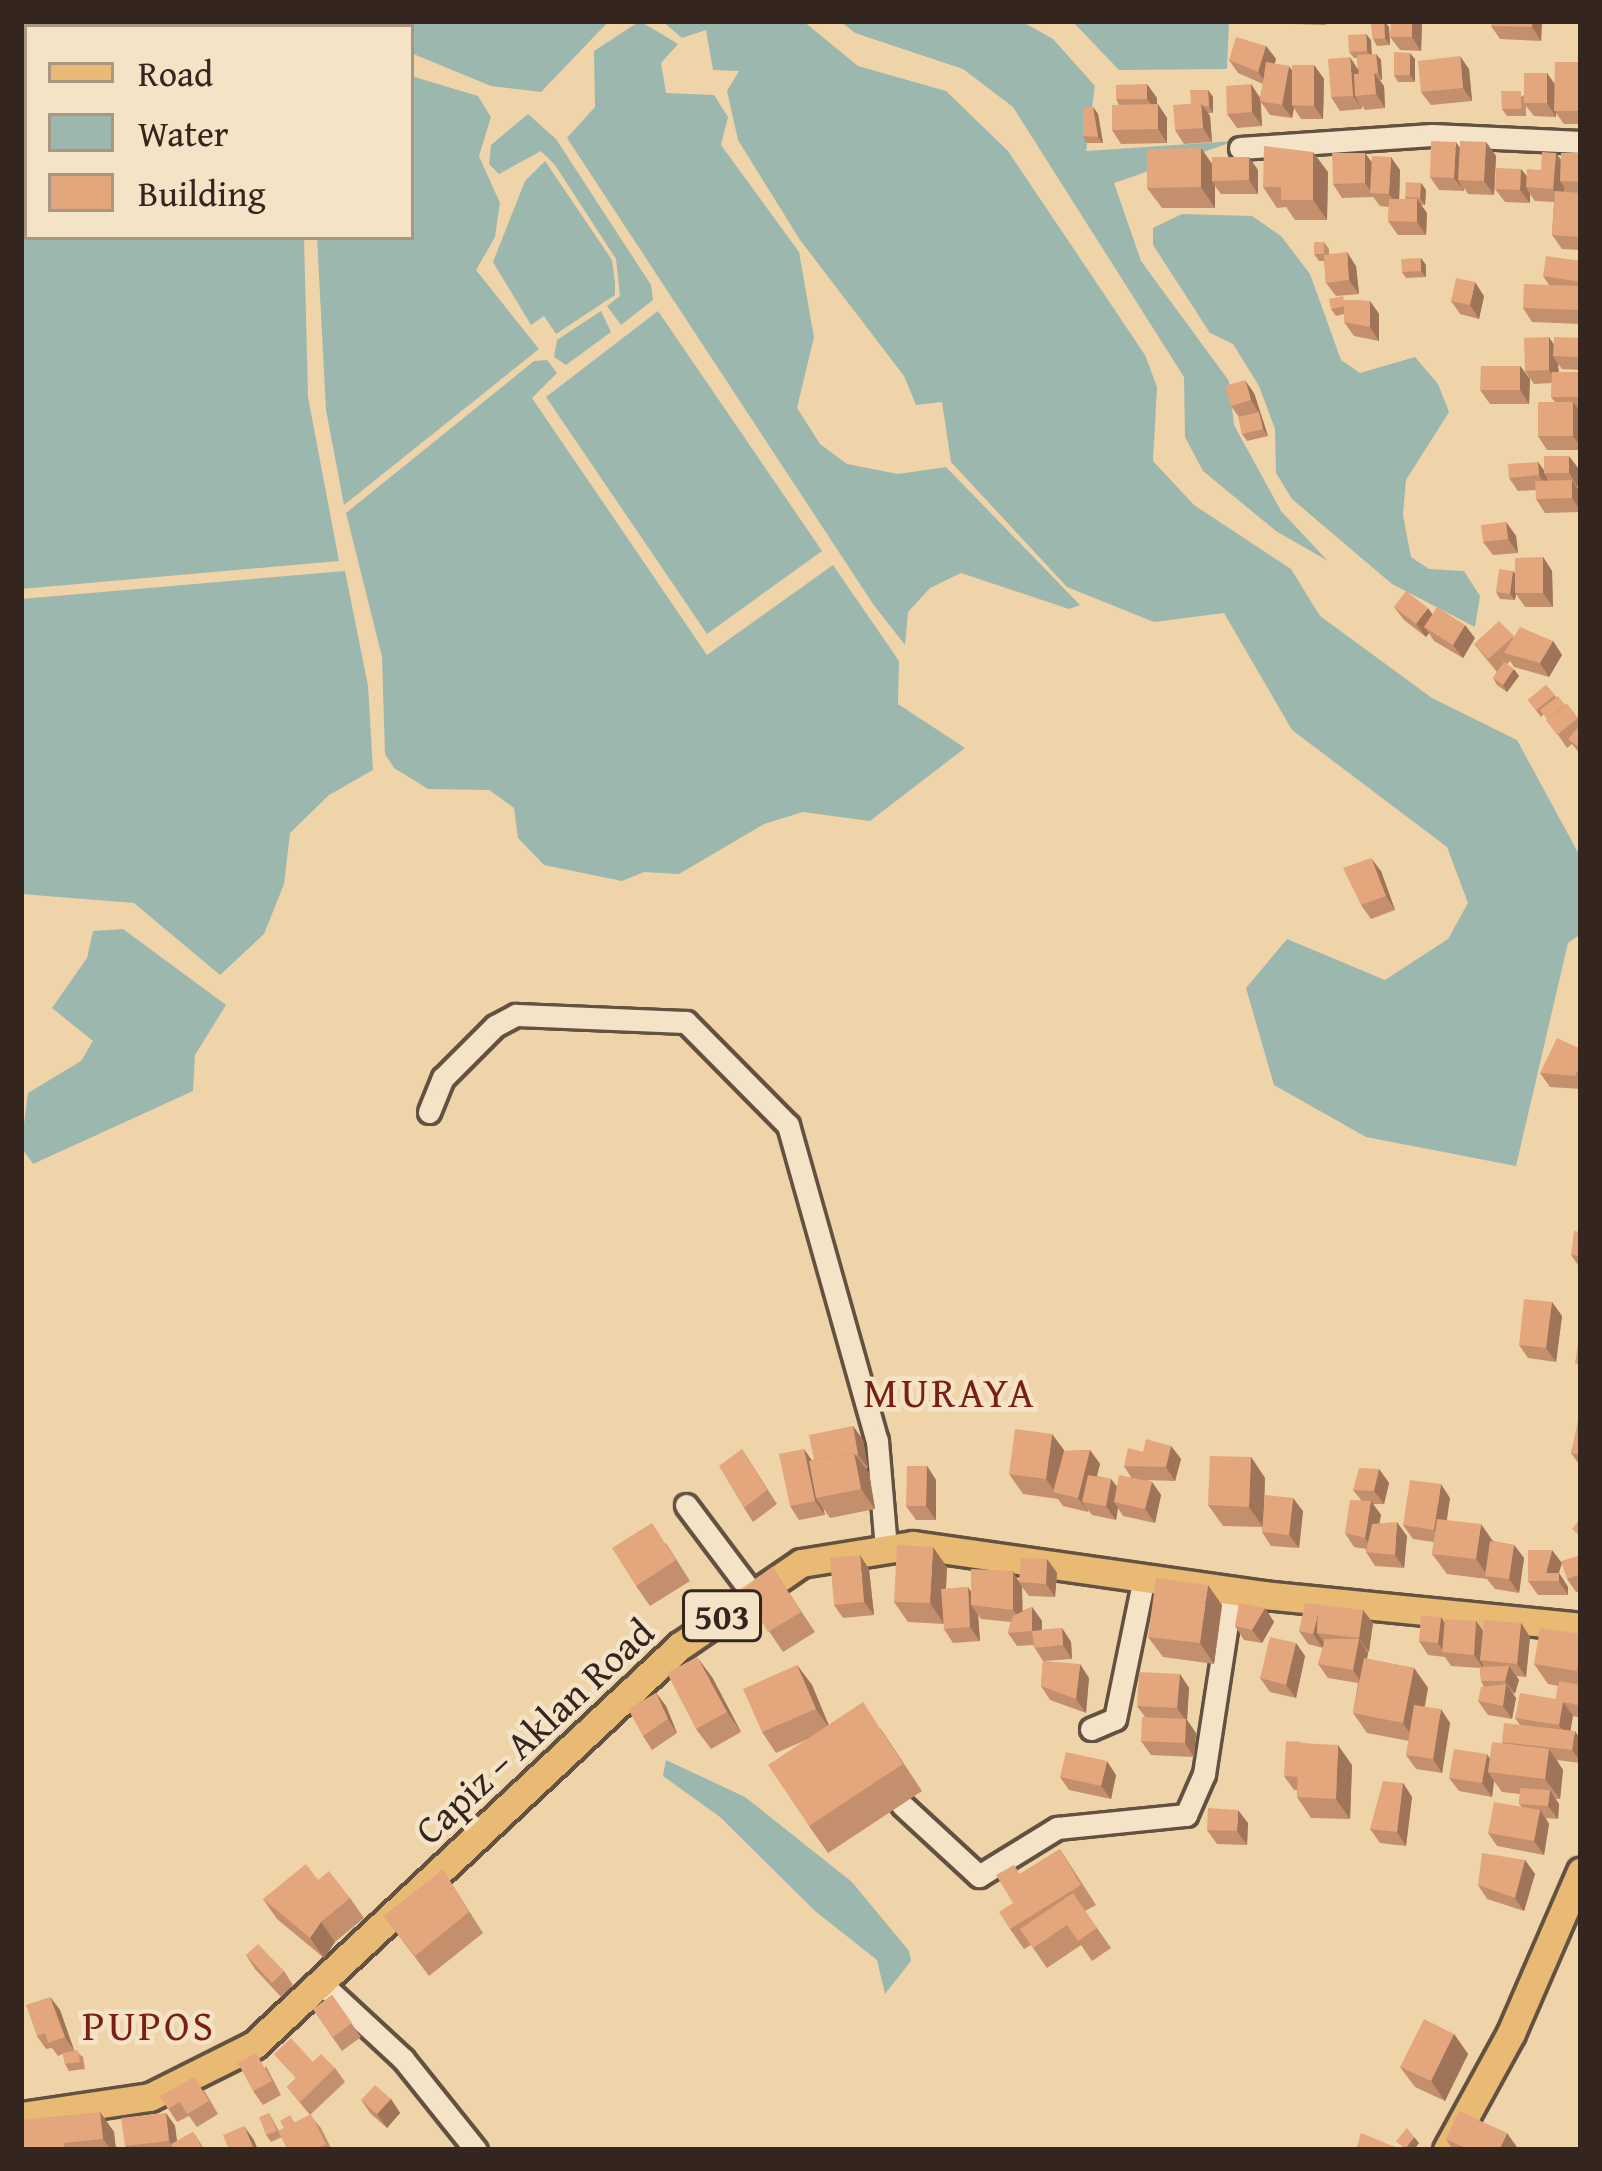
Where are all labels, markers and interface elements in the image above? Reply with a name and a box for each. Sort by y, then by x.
legend [24,24,414,240]
text: Road [138,46,213,99]
text: Water [138,106,229,159]
text: Building [138,166,266,219]
district label: MURAYA [863,1367,1037,1417]
road number: 503 [680,1586,764,1646]
street label: Capiz – Aklan Road [405,1608,663,1854]
district label: PUPOS [82,2000,216,2050]

